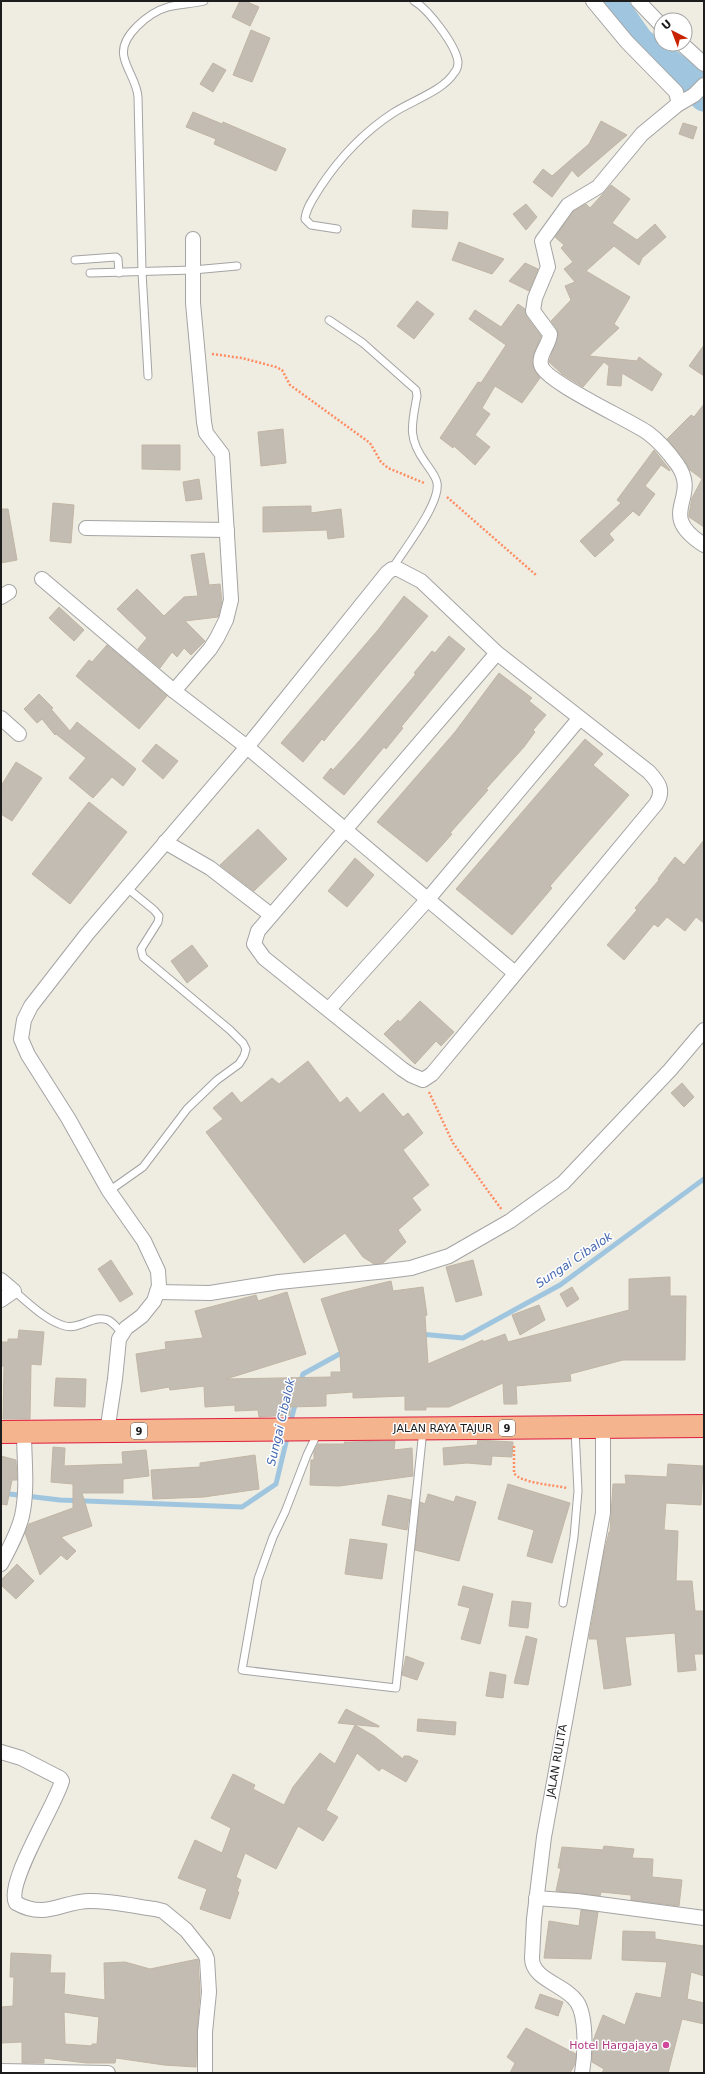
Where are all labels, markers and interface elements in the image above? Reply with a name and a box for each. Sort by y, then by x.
north arrow [653,12,693,52]
text: U [659,17,674,33]
water label: Sungai Cibalok [533,1229,616,1291]
water label: Sungai Cibalok [264,1376,298,1467]
road number: 9 [499,1420,515,1436]
street label: JALAN RAYA TAJUR [392,1422,493,1435]
road number: 9 [131,1423,147,1439]
street label: JALAN RULITA [544,1723,570,1800]
place label: Hotel Hargajaya [569,2039,658,2052]
marker: Hotel Hargajaya [661,2040,671,2050]

